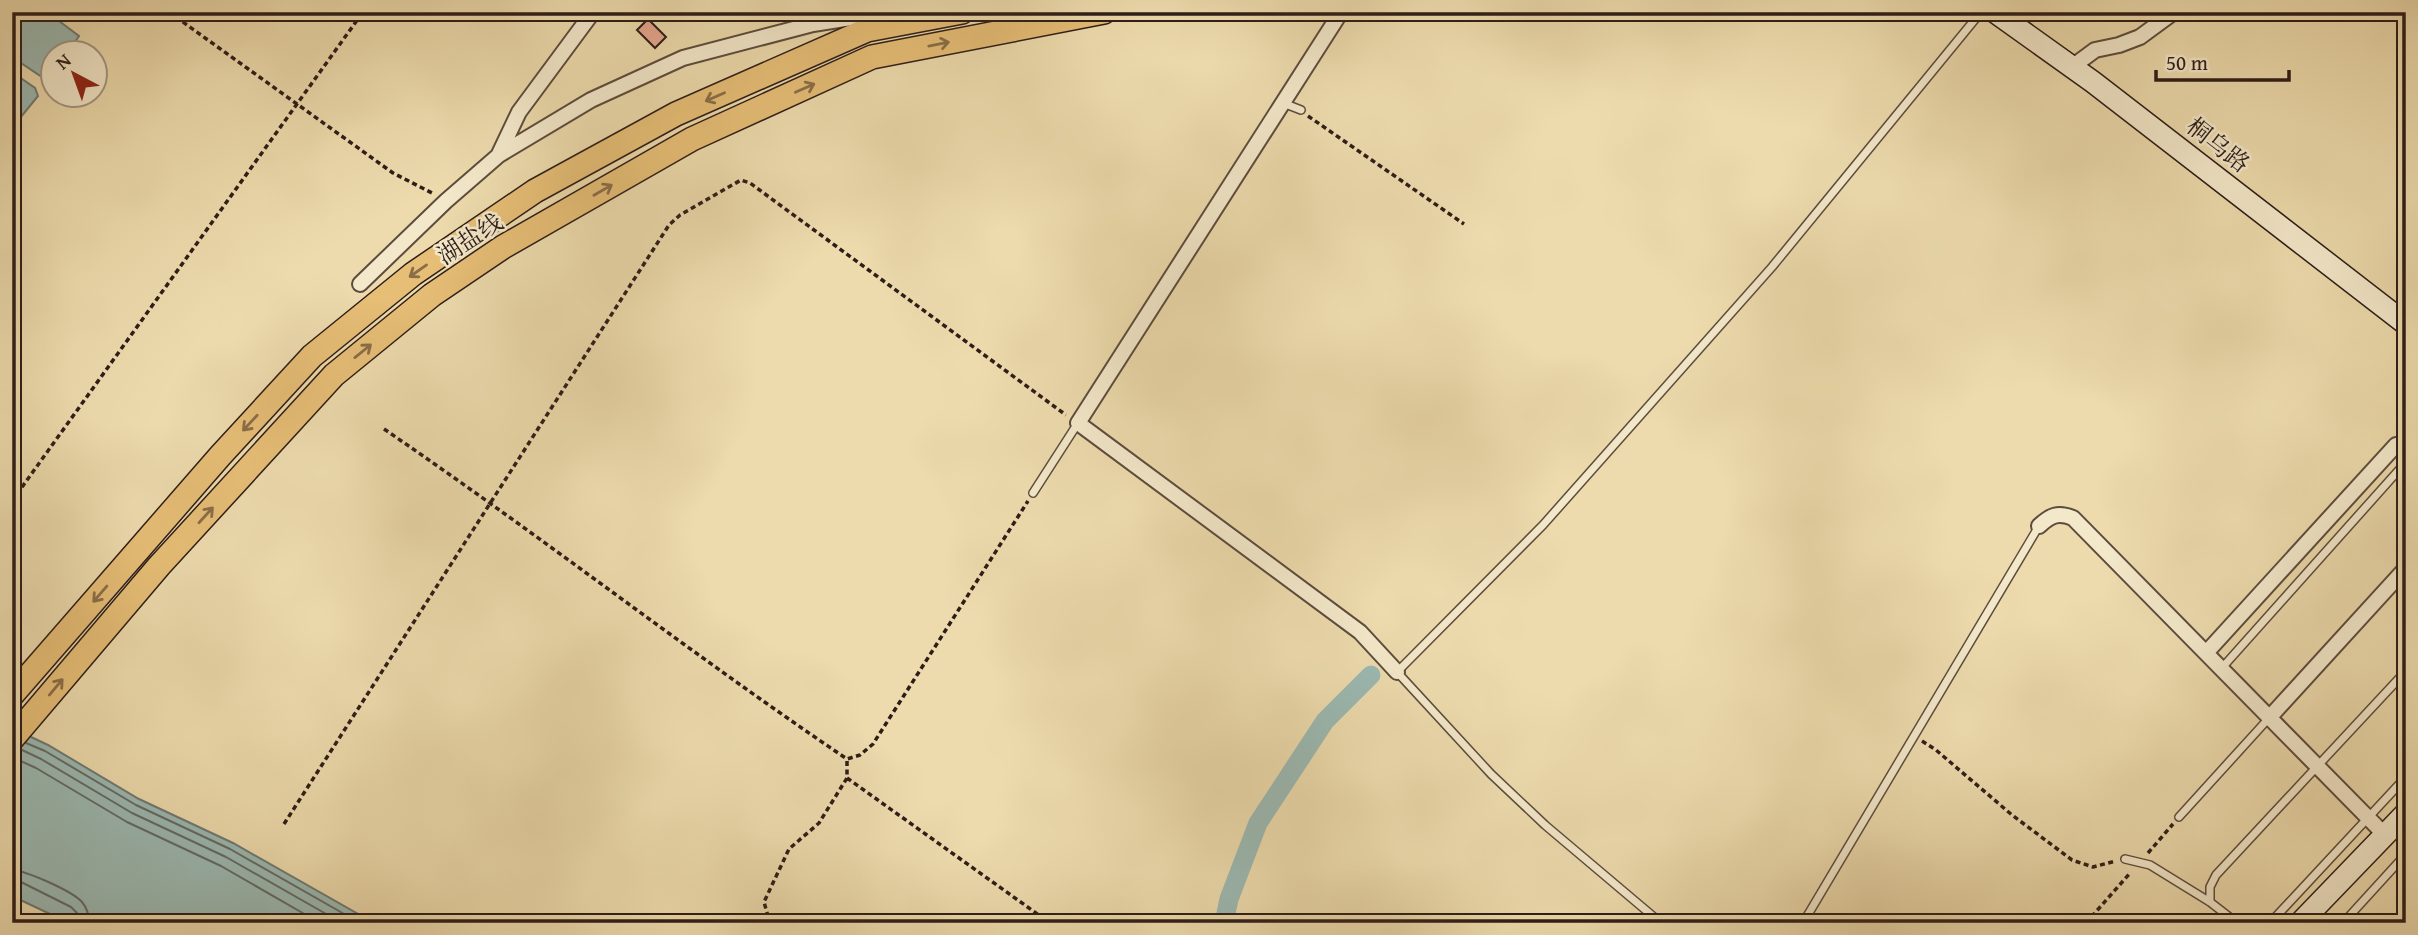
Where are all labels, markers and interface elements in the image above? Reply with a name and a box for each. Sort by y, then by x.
one-way arrow [927,37,950,50]
north arrow [38,38,108,108]
scale bar [2156,38,2288,82]
text: N [49,46,77,76]
text: 50 m [2166,47,2208,78]
one-way arrow [794,81,816,94]
one-way arrow [705,91,726,104]
street label: 桐乌路 [2179,109,2257,181]
one-way arrow [592,183,612,197]
street label: 湖盐线 [430,204,509,273]
one-way arrow [409,264,428,278]
one-way arrow [353,344,371,359]
one-way arrow [242,414,259,431]
one-way arrow [197,507,214,524]
one-way arrow [92,585,108,603]
one-way arrow [48,678,64,696]

